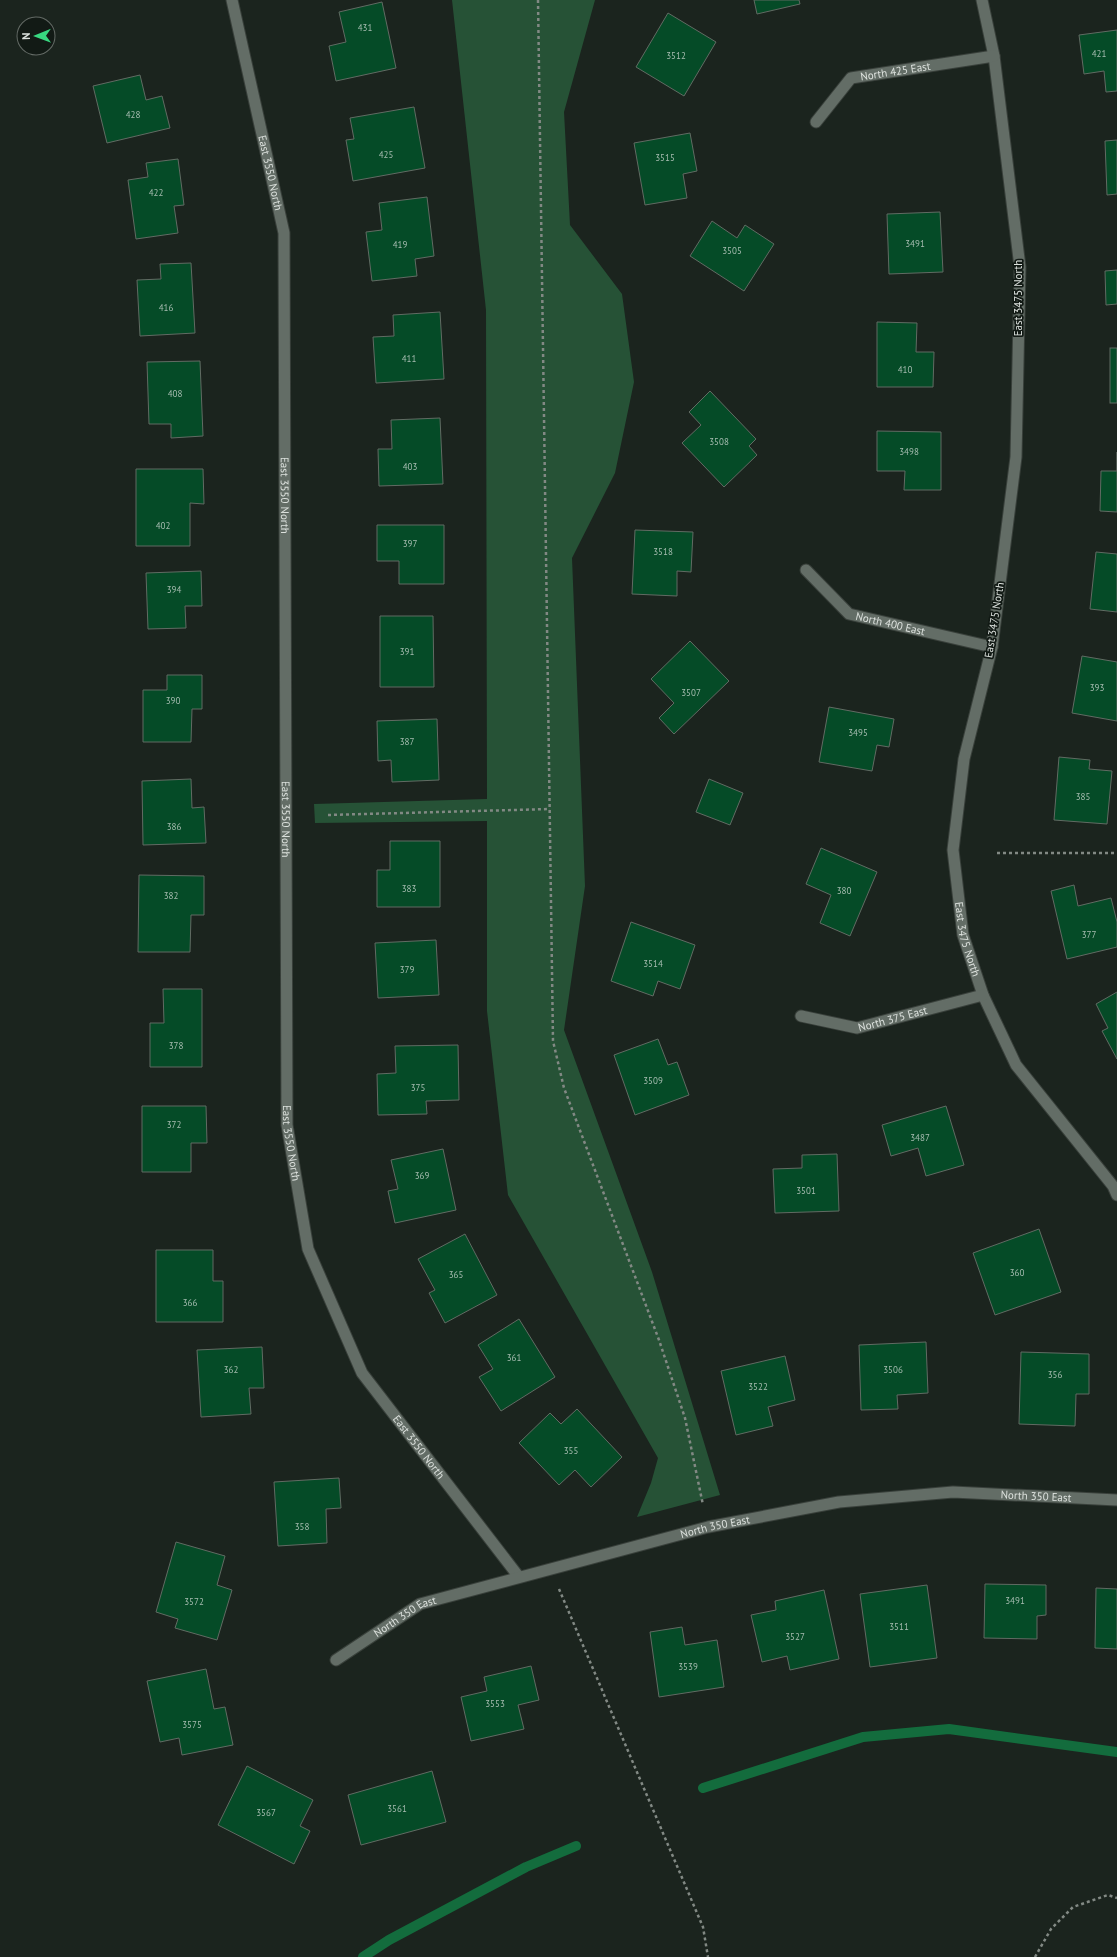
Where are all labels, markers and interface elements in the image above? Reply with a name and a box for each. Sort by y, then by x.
north arrow [16,16,56,56]
house number: 431 [358,22,372,33]
text: N [19,32,33,40]
house number: 421 [1092,48,1106,59]
house number: 3512 [666,50,686,61]
street label: North 425 East [859,59,932,83]
house number: 428 [126,109,140,120]
street label: East 3550 North [255,134,286,212]
house number: 425 [379,149,393,160]
house number: 3515 [655,152,675,163]
house number: 422 [149,187,163,198]
house number: 3491 [905,238,925,249]
house number: 419 [393,239,407,250]
house number: 3505 [722,245,742,256]
street label: East 3475 North [1011,260,1025,336]
house number: 416 [159,302,173,313]
house number: 411 [402,353,416,364]
house number: 410 [898,364,912,375]
house number: 408 [168,388,182,399]
house number: 3508 [709,436,729,447]
house number: 3498 [899,446,919,457]
street label: East 3550 North [278,457,292,534]
house number: 403 [403,461,417,472]
house number: 402 [156,520,170,531]
house number: 397 [403,538,417,549]
house number: 3518 [653,546,673,557]
street label: East 3475 North [981,581,1007,659]
house number: 394 [167,584,181,595]
street label: North 400 East [854,609,927,638]
house number: 391 [400,646,414,657]
house number: 393 [1090,682,1104,693]
house number: 3507 [681,687,701,698]
house number: 390 [166,695,180,706]
house number: 3495 [848,727,868,738]
house number: 387 [400,736,414,747]
street label: East 3550 North [279,781,293,858]
house number: 385 [1076,791,1090,802]
house number: 386 [167,821,181,832]
house number: 383 [402,883,416,894]
house number: 380 [837,885,851,896]
house number: 382 [164,890,178,901]
street label: East 3475 North [952,901,983,978]
house number: 377 [1082,929,1096,940]
house number: 3514 [643,958,663,969]
house number: 379 [400,964,414,975]
street label: North 375 East [857,1003,929,1034]
house number: 378 [169,1040,183,1051]
house number: 3509 [643,1075,663,1086]
house number: 375 [411,1082,425,1093]
street label: East 3550 North [280,1105,303,1182]
house number: 372 [167,1119,181,1130]
house number: 3487 [910,1132,930,1143]
house number: 369 [415,1170,429,1181]
house number: 3501 [796,1185,816,1196]
house number: 360 [1010,1267,1024,1278]
house number: 365 [449,1269,463,1280]
house number: 366 [183,1297,197,1308]
house number: 361 [507,1352,521,1363]
house number: 362 [224,1364,238,1375]
house number: 3506 [883,1364,903,1375]
house number: 356 [1048,1369,1062,1380]
house number: 3522 [748,1381,768,1392]
street label: East 3550 North [390,1412,448,1482]
house number: 355 [564,1445,578,1456]
street label: North 350 East [1000,1487,1072,1505]
street label: North 350 East [679,1512,751,1541]
house number: 358 [295,1521,309,1532]
street label: North 350 East [371,1593,438,1640]
house number: 3491 [1005,1595,1025,1606]
house number: 3572 [184,1596,204,1607]
house number: 3511 [889,1621,909,1632]
house number: 3527 [785,1631,805,1642]
house number: 3539 [678,1661,698,1672]
house number: 3553 [485,1698,505,1709]
house number: 3575 [182,1719,202,1730]
house number: 3561 [387,1803,407,1814]
house number: 3567 [256,1807,276,1818]

